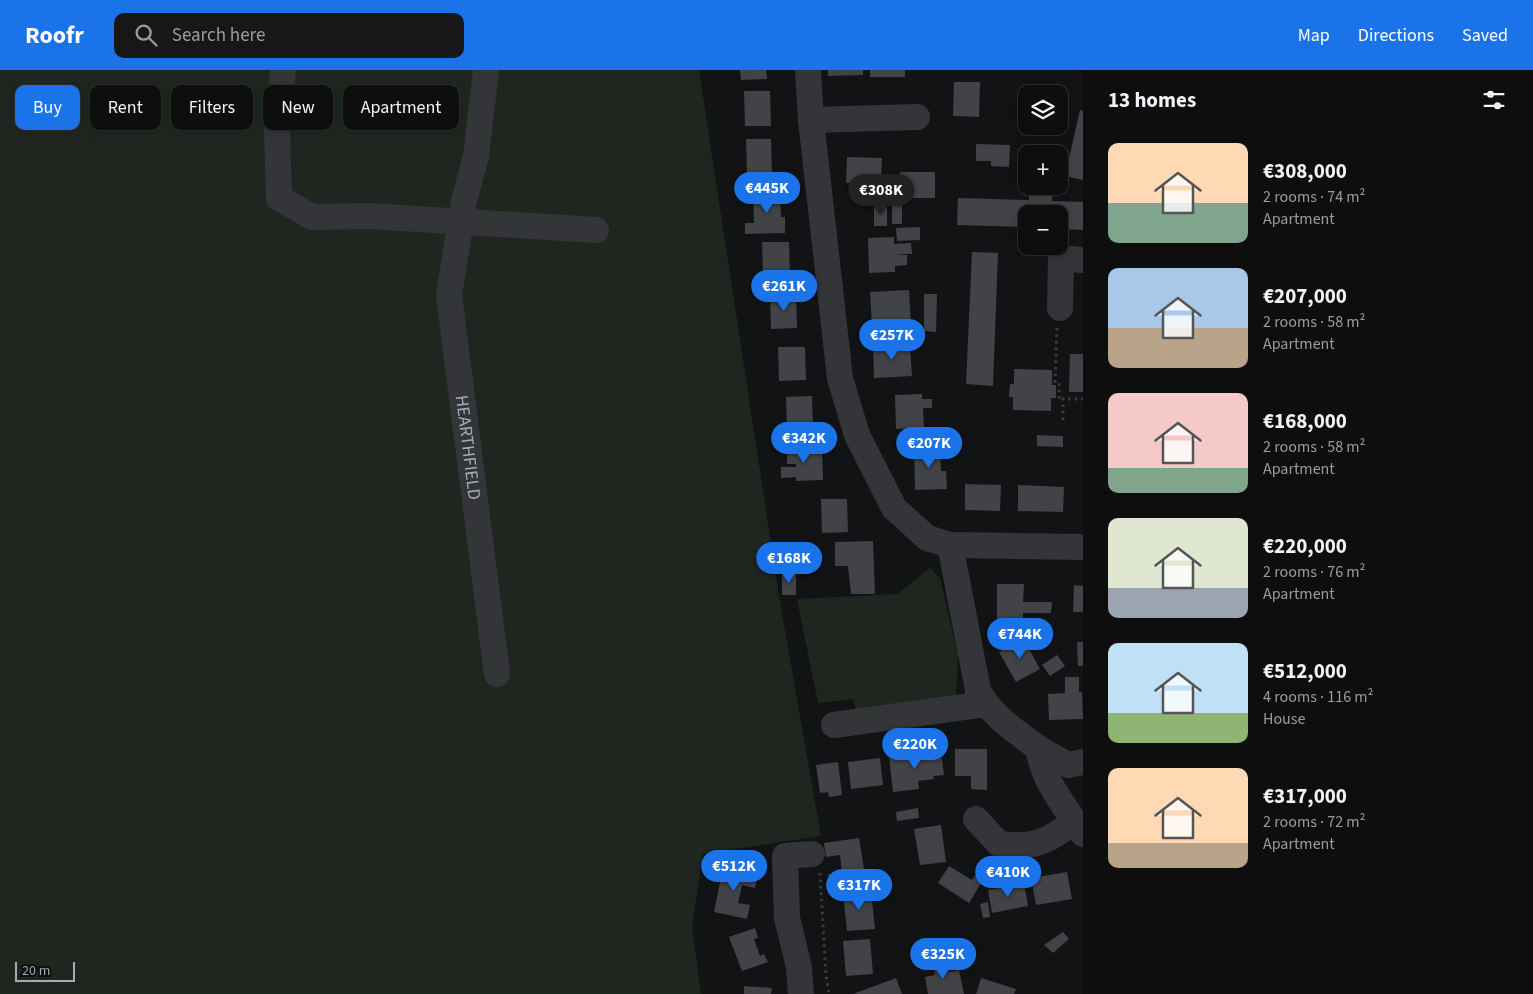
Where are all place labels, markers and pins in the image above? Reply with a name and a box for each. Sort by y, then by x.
pin: €445K [732,172,802,214]
pin: €308K [846,174,916,216]
pin: €261K [749,270,819,312]
pin: €257K [857,318,927,361]
pin: €342K [769,422,839,464]
pin: €207K [894,426,964,469]
pin: €168K [754,542,824,584]
pin: €744K [985,618,1055,660]
pin: €220K [880,728,950,770]
pin: €512K [699,850,769,892]
pin: €410K [973,856,1043,898]
pin: €317K [824,868,894,911]
pin: €325K [908,938,978,980]

